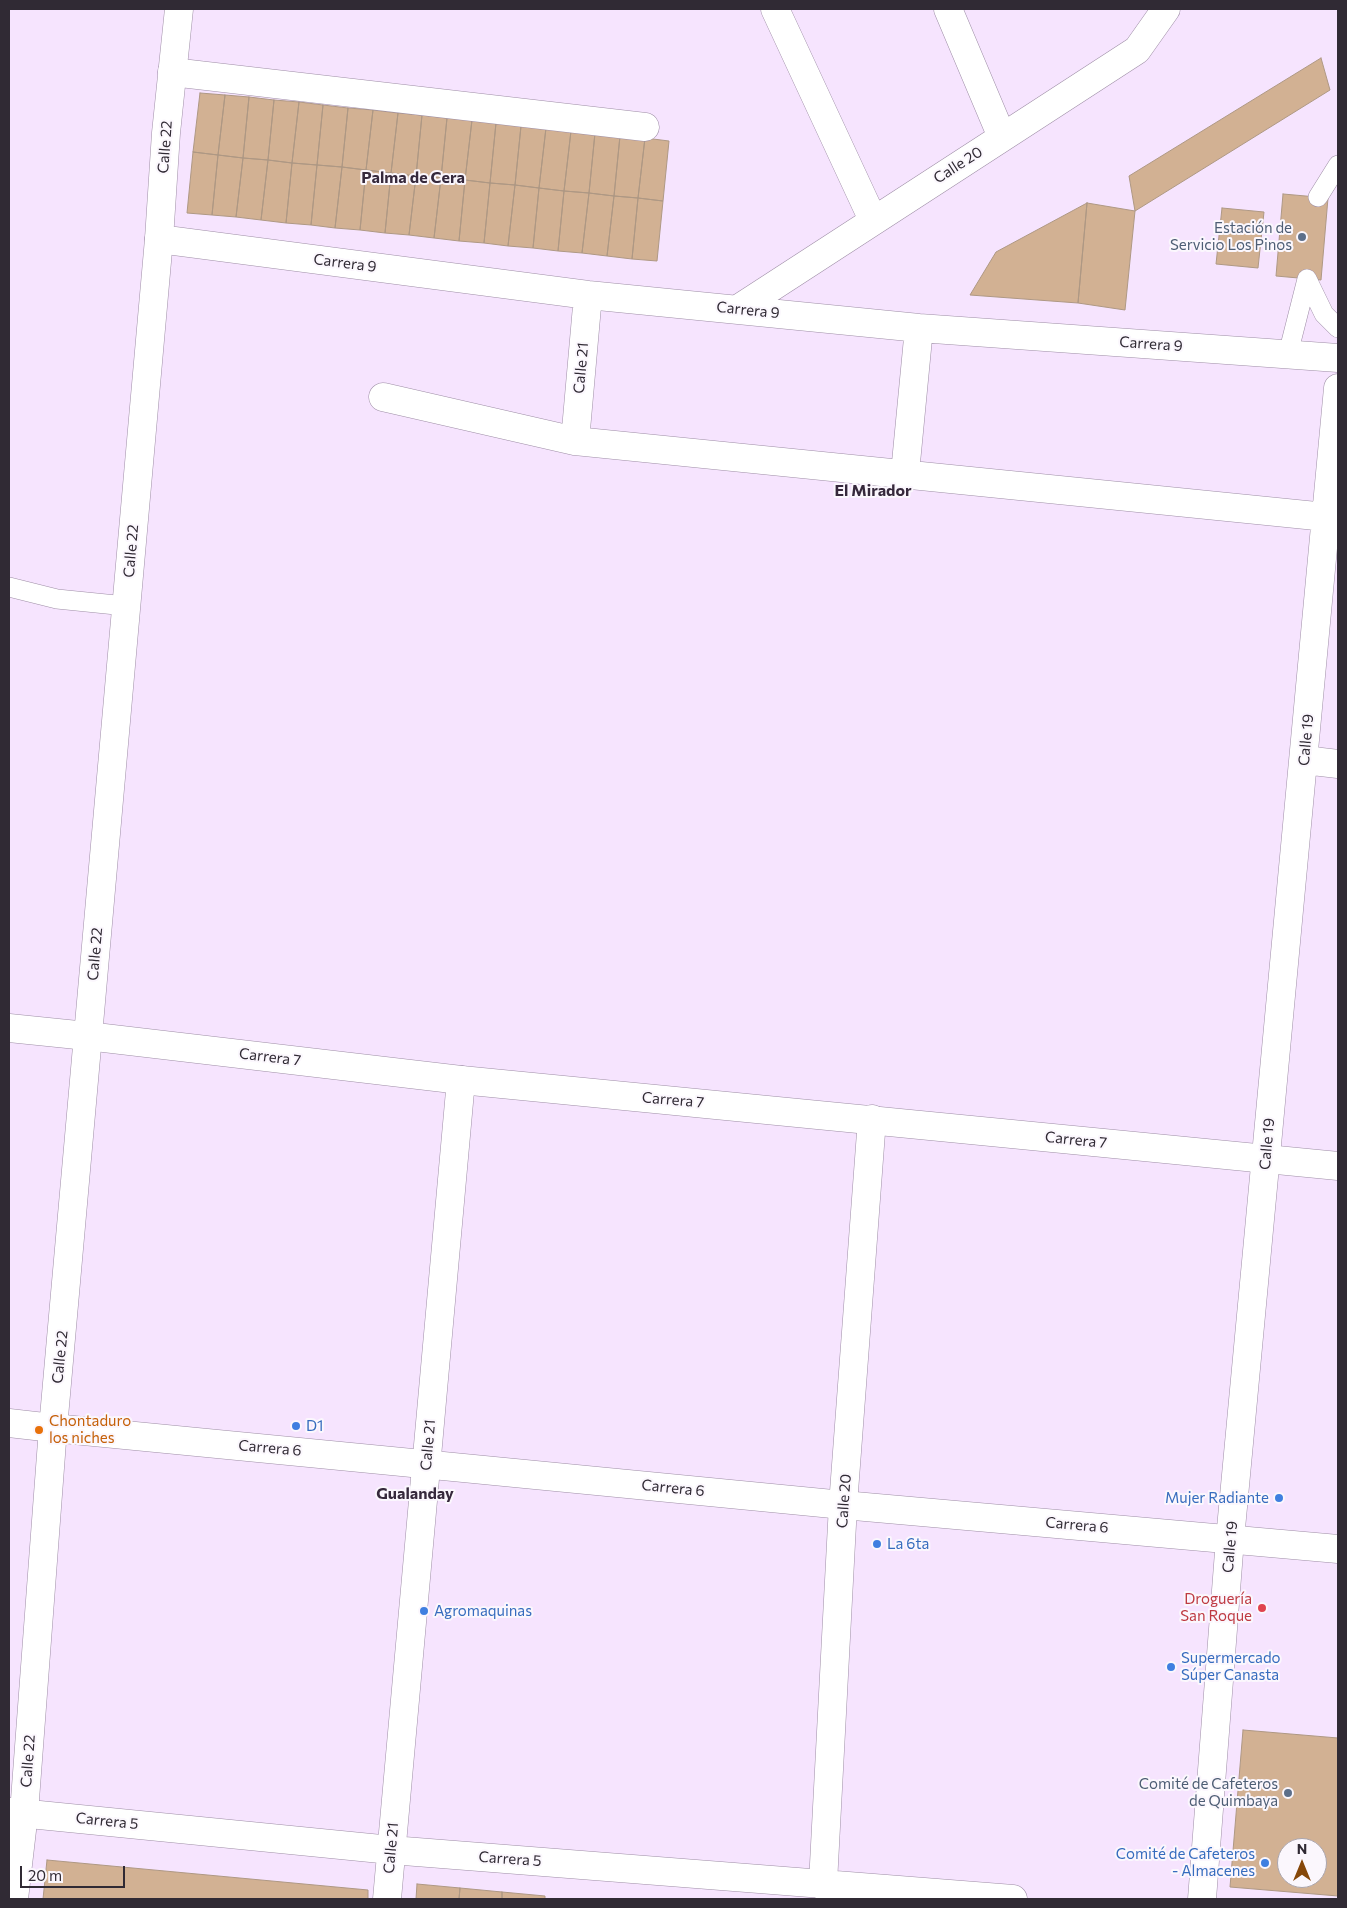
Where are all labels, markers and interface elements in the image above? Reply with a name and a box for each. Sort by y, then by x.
street label: Calle 22 [154,120,176,174]
street label: Calle 20 [930,143,986,187]
district label: Palma de Cera [361,168,465,188]
place label: Estación de Servicio Los Pinos [1170,219,1292,254]
marker: Estación de Servicio Los Pinos [1296,231,1308,243]
street label: Carrera 9 [312,250,378,276]
street label: Carrera 9 [716,298,780,322]
street label: Carrera 9 [1119,333,1183,355]
street label: Calle 21 [570,342,592,394]
district label: El Mirador [834,481,912,501]
street label: Calle 22 [120,524,142,578]
street label: Calle 19 [1295,713,1317,767]
street label: Calle 22 [84,927,106,981]
street label: Carrera 7 [238,1044,302,1070]
street label: Carrera 7 [641,1088,705,1112]
street label: Calle 19 [1256,1117,1278,1171]
street label: Carrera 7 [1044,1128,1108,1152]
street label: Calle 22 [48,1330,72,1384]
place label: Chontaduro los niches [49,1412,131,1447]
place label: D1 [306,1417,323,1435]
street label: Calle 21 [417,1419,439,1471]
marker: D1 [290,1420,302,1432]
marker: Chontaduro los niches [33,1424,45,1436]
street label: Carrera 6 [238,1436,302,1460]
street label: Calle 20 [833,1473,855,1529]
street label: Carrera 6 [641,1476,705,1500]
district label: Gualanday [376,1484,454,1504]
place label: Mujer Radiante [1165,1489,1269,1507]
marker: Mujer Radiante [1273,1492,1285,1504]
street label: Carrera 6 [1045,1513,1109,1537]
street label: Calle 19 [1219,1520,1241,1574]
place label: La 6ta [887,1535,929,1553]
marker: La 6ta [871,1538,883,1550]
place label: Droguería San Roque [1180,1590,1252,1625]
place label: Agromaquinas [434,1602,532,1620]
marker: Droguería San Roque [1256,1602,1268,1614]
marker: Agromaquinas [418,1605,430,1617]
place label: Supermercado Súper Canasta [1181,1649,1281,1684]
marker: Supermercado Súper Canasta [1165,1661,1177,1673]
street label: Calle 22 [17,1734,39,1788]
place label: Comité de Cafeteros de Quimbaya [1139,1775,1278,1810]
marker: Comité de Cafeteros de Quimbaya [1282,1787,1294,1799]
street label: Carrera 5 [75,1809,139,1833]
street label: Calle 21 [380,1822,402,1874]
north arrow [1277,1838,1327,1888]
text: N [1297,1840,1307,1857]
place label: Comité de Cafeteros - Almacenes [1116,1845,1255,1880]
street label: Carrera 5 [478,1848,542,1870]
scale bar [22,1856,128,1888]
marker: Comité de Cafeteros - Almacenes [1259,1857,1271,1869]
text: 20 m [28,1866,62,1884]

